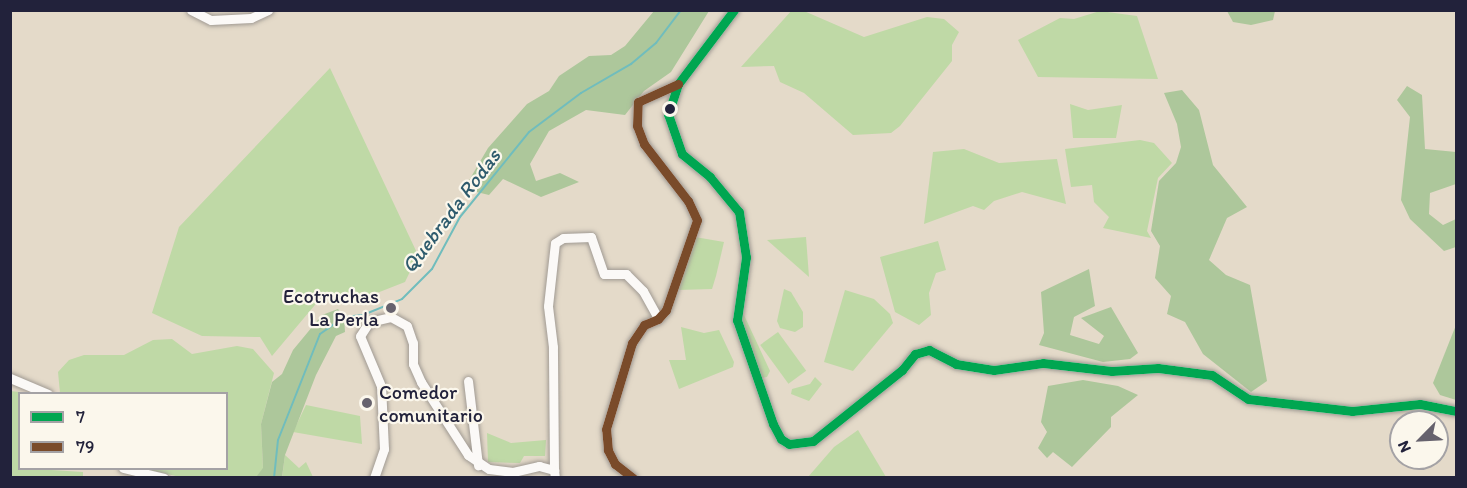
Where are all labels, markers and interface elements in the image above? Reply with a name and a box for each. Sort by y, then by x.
unlabelled marker [664,103,676,115]
water label: Quebrada Rodas [396,144,506,278]
place label: Ecotruchas La Perla [283,284,379,331]
marker: Ecotruchas La Perla [384,301,398,315]
place label: Comedor comunitario [379,380,483,427]
legend [18,392,228,470]
marker: Comedor comunitario [360,396,374,410]
text: 7 [76,406,85,428]
north arrow [1389,410,1449,470]
text: 79 [76,436,94,458]
text: N [1393,438,1415,456]

